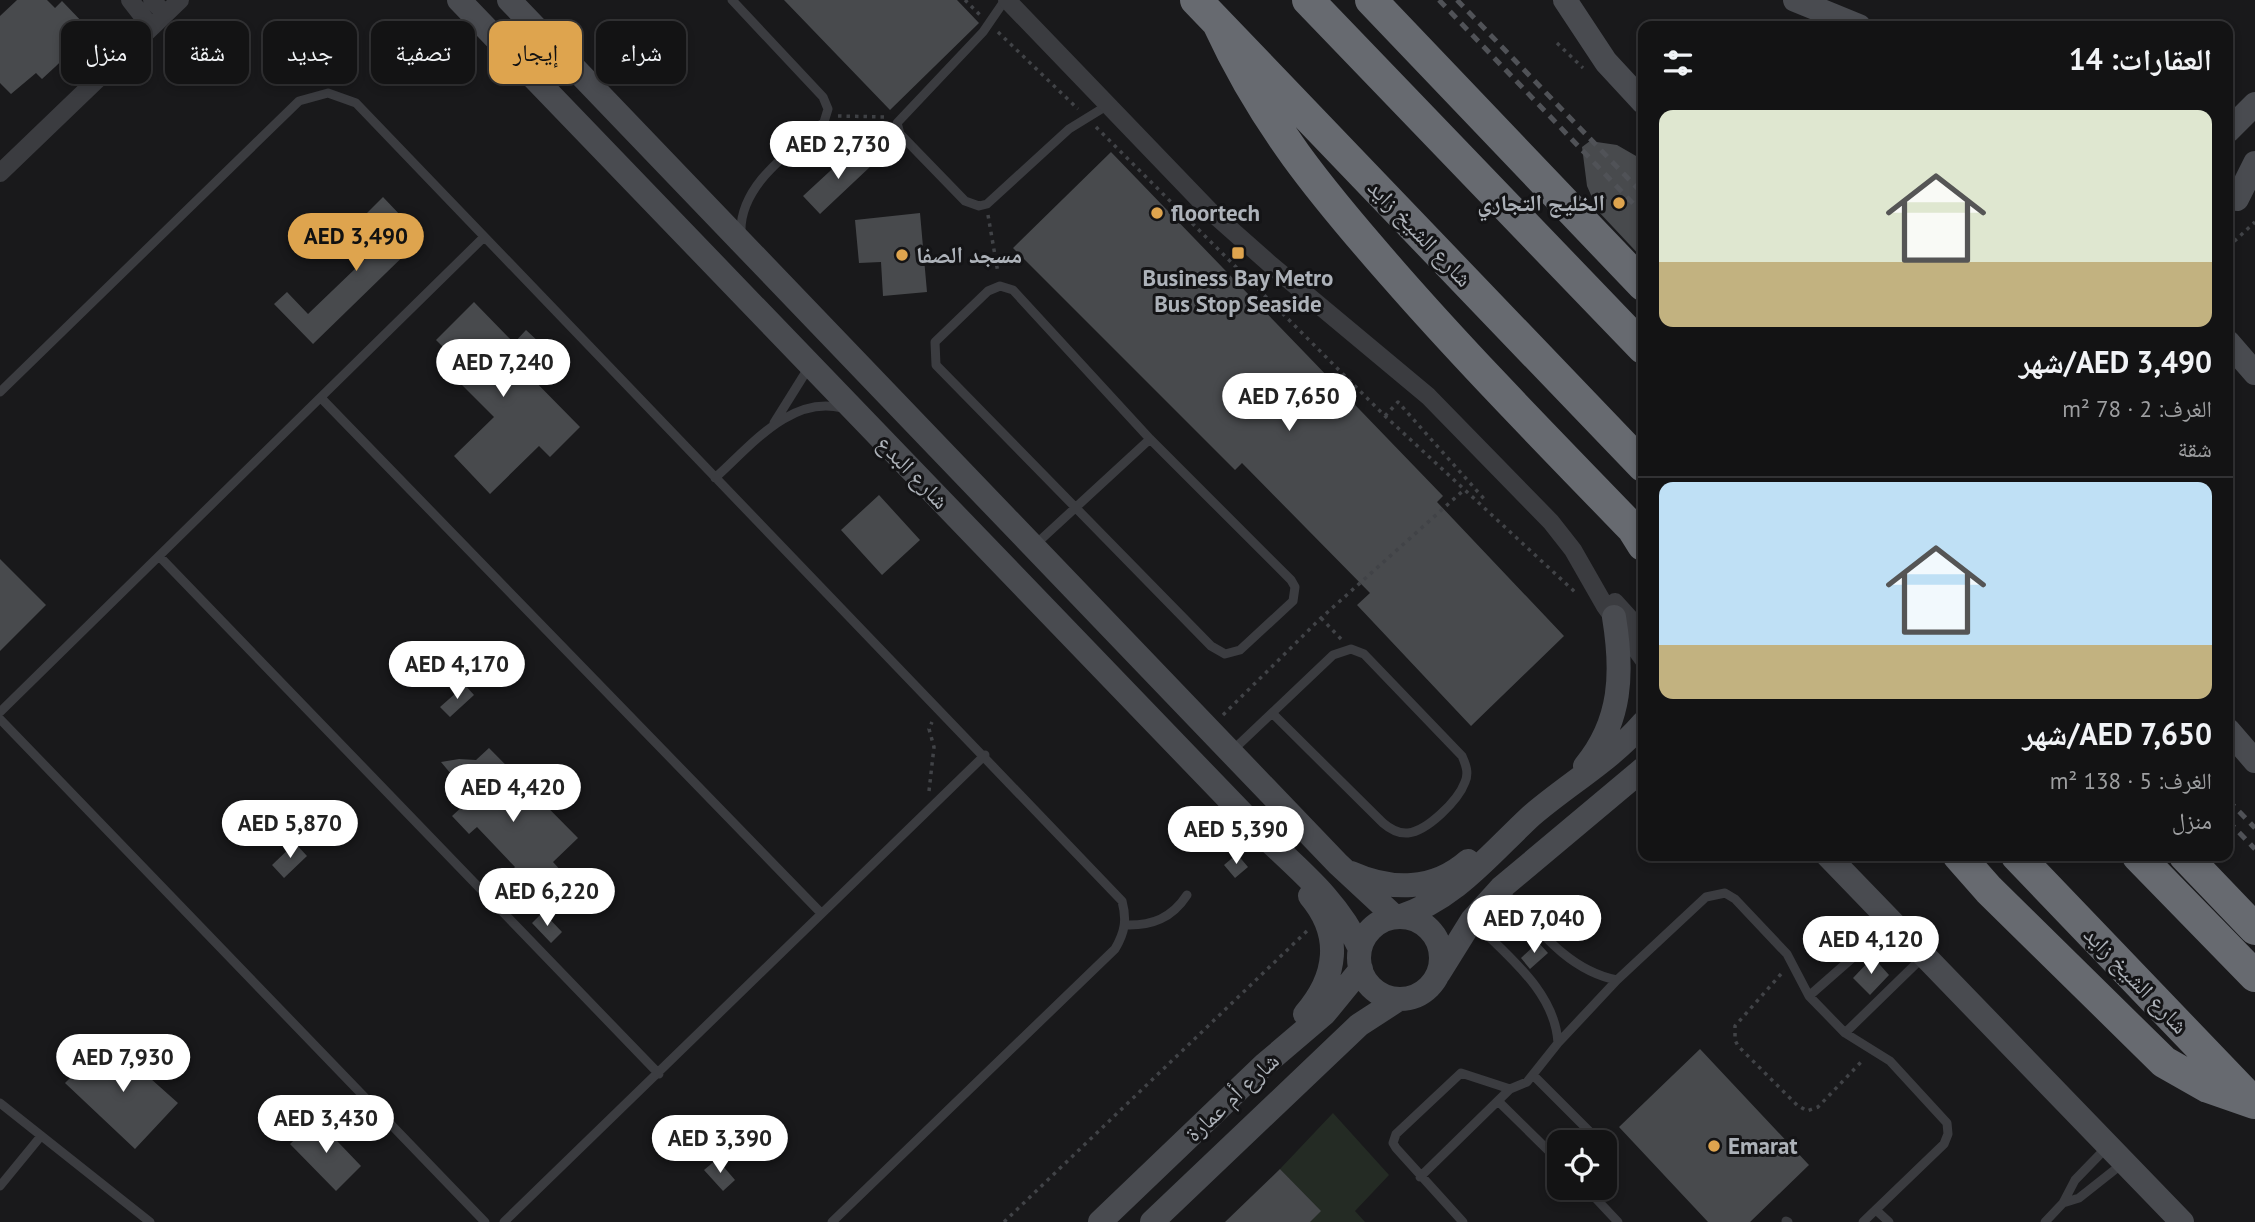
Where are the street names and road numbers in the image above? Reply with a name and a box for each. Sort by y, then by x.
street label: شارع الشيخ زايد [1361,173,1479,293]
street label: شارع البدع [870,429,956,515]
street label: شارع الشيخ زايد [2077,920,2195,1040]
street label: شارع أم عمارة [1179,1046,1286,1149]

